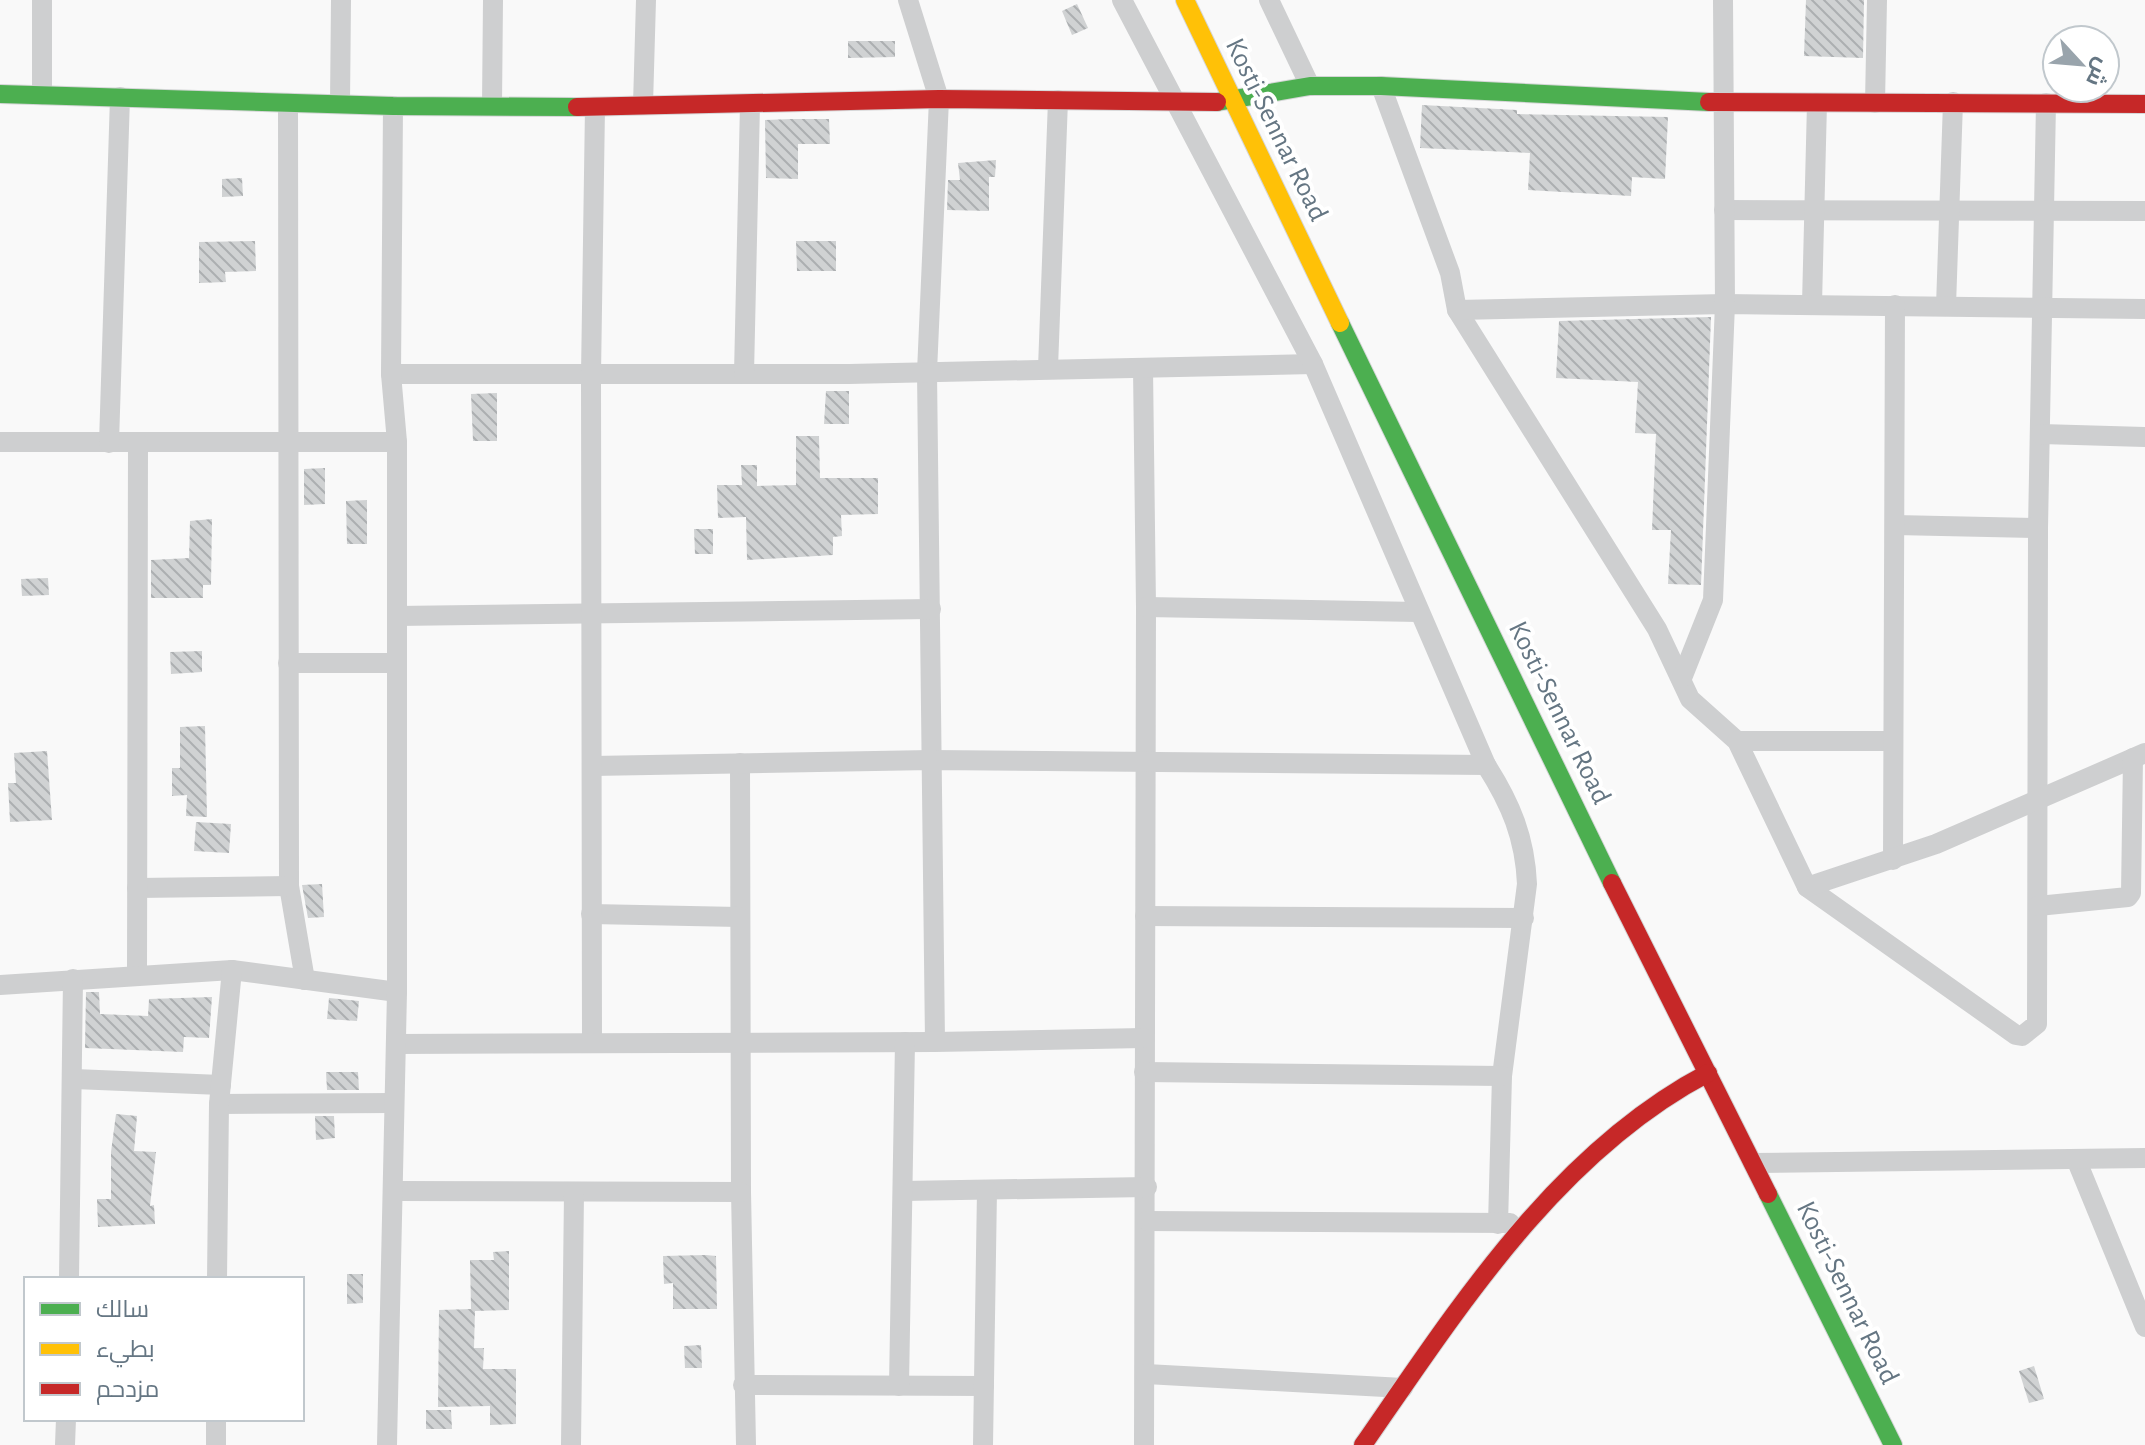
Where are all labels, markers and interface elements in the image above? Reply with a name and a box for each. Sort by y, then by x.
north arrow [2041,24,2121,104]
street label: Kosti-Sennar Road [1220,34,1332,226]
text: ش [2080,54,2115,90]
street label: Kosti-Sennar Road [1503,617,1615,809]
street label: Kosti-Sennar Road [1791,1197,1903,1389]
legend [24,1277,304,1421]
text: سالك [96,1298,149,1322]
text: بطيء [96,1338,155,1368]
text: مزدحم [96,1378,159,1405]

